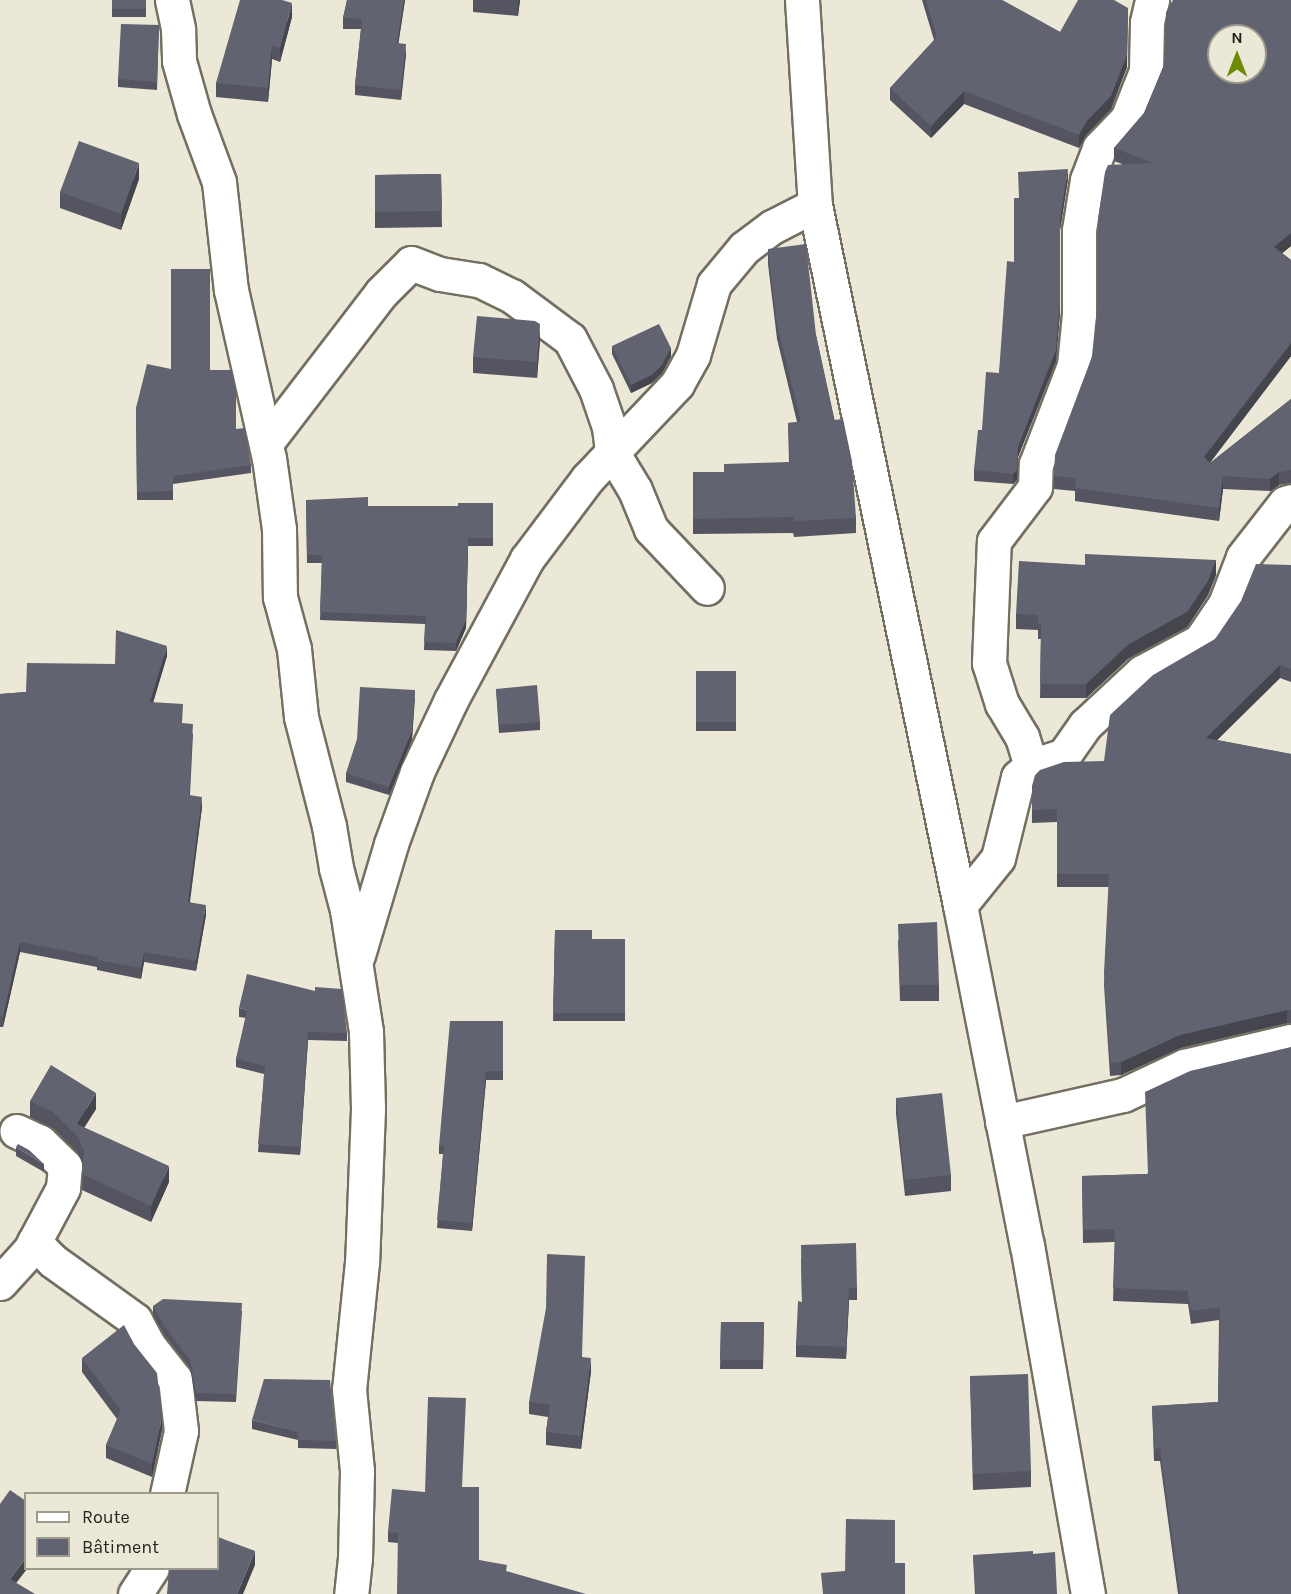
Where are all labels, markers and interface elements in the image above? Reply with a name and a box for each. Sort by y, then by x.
north arrow [1207,24,1267,84]
text: N [1231,28,1243,47]
legend [24,1492,219,1570]
text: Route [82,1506,130,1528]
text: Bâtiment [82,1536,159,1558]

